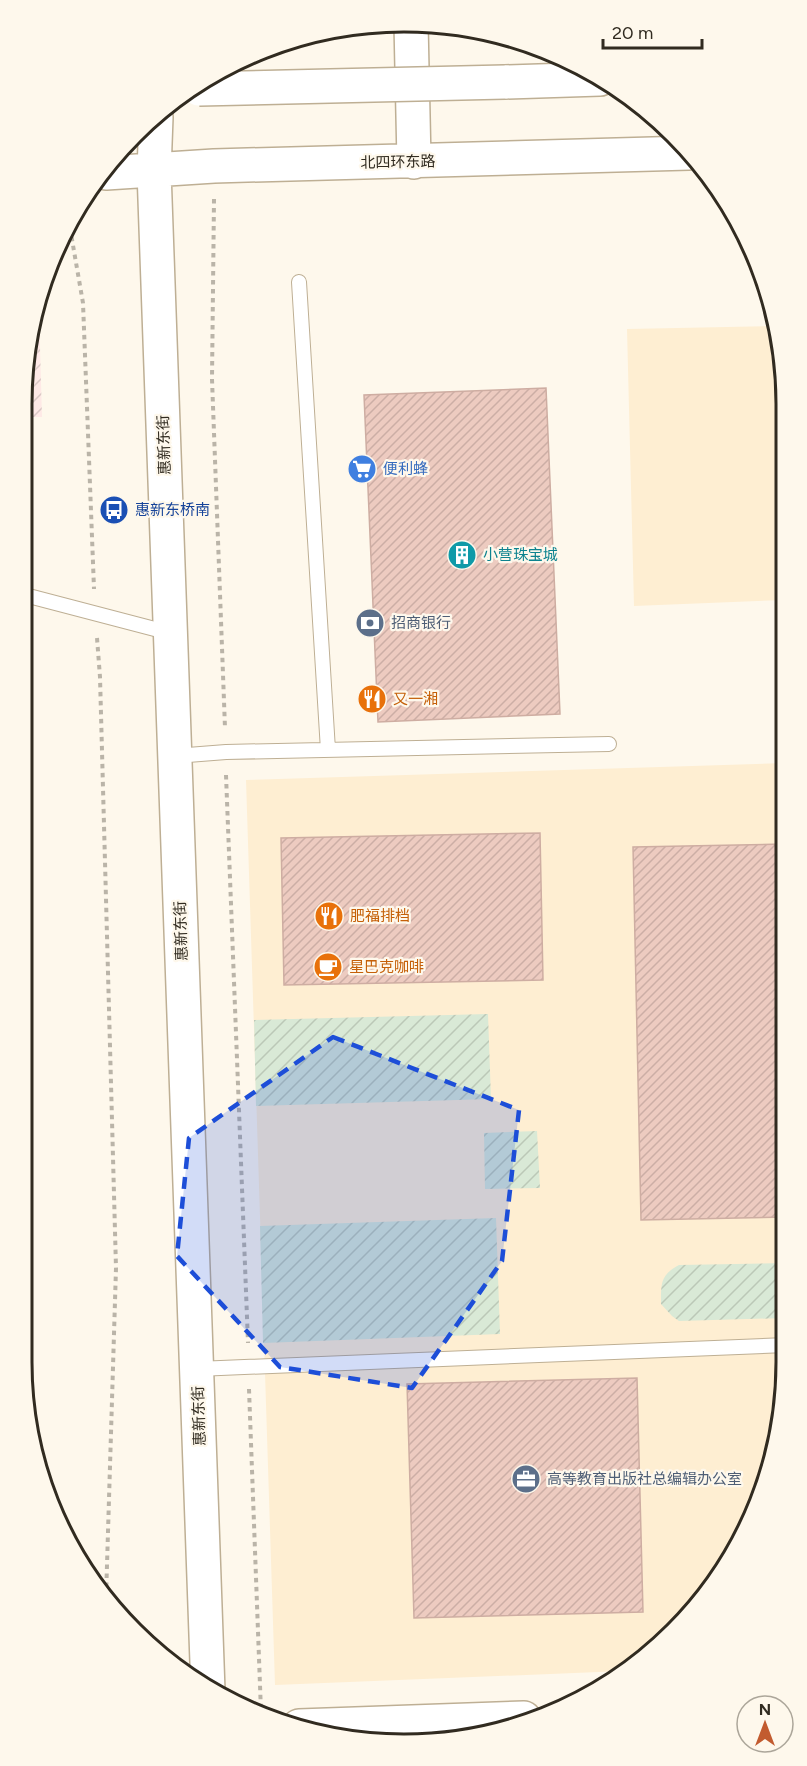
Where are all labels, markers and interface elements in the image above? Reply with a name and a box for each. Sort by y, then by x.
scale bar [603,12,702,50]
text: 20 m [612,22,653,44]
street label: 北四环东路 [360,152,436,172]
street label: 惠新东街 [154,415,174,475]
supermarket icon: 便利蜂 [346,453,378,485]
place label: 便利蜂 [383,460,428,478]
bus stop icon: 惠新东桥南 [98,494,130,526]
place label: 惠新东桥南 [135,501,210,519]
building icon: 小营珠宝城 [446,539,478,571]
place label: 小营珠宝城 [483,546,558,564]
bank icon: 招商银行 [354,607,386,639]
place label: 招商银行 [391,614,451,632]
restaurant icon: 又一湘 [356,683,388,715]
place label: 又一湘 [393,690,438,708]
restaurant icon: 肥福排档 [313,900,345,932]
street label: 惠新东街 [171,901,191,961]
place label: 肥福排档 [350,907,410,925]
cafe icon: 星巴克咖啡 [312,951,344,983]
place label: 星巴克咖啡 [349,958,424,976]
street label: 惠新东街 [189,1386,209,1446]
office icon: 高等教育出版社总编辑办公室 [510,1463,542,1495]
place label: 高等教育出版社总编辑办公室 [547,1470,742,1488]
north arrow [735,1694,795,1754]
text: N [759,1700,771,1719]

